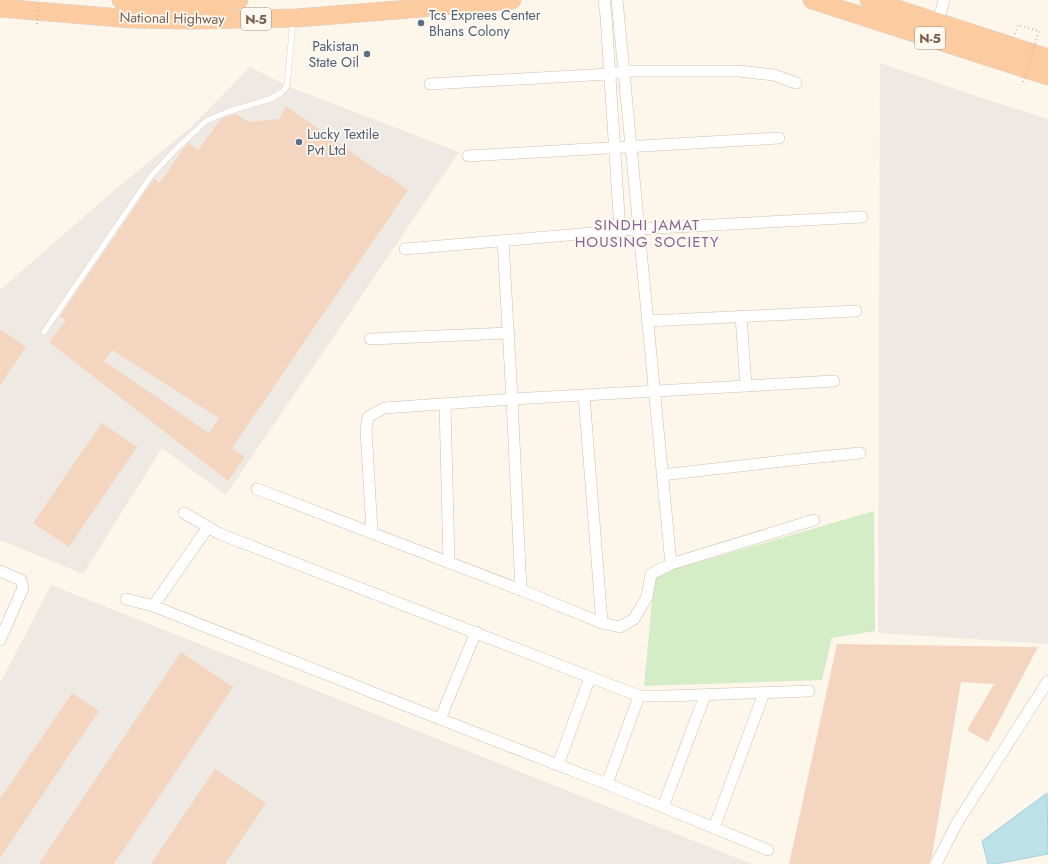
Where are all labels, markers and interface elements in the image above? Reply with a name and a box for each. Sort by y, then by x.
place label: Tcs Exprees Center Bhans Colony [429,5,541,41]
street label: National Highway [119,7,225,29]
road number: N-5 [241,8,271,30]
marker: Tcs Exprees Center Bhans Colony [416,18,426,28]
road number: N-5 [915,27,945,49]
place label: Pakistan State Oil [309,36,359,72]
marker: Pakistan State Oil [362,49,372,59]
place label: Lucky Textile Pvt Ltd [307,124,379,160]
marker: Lucky Textile Pvt Ltd [294,137,304,147]
district label: SINDHI JAMAT HOUSING SOCIETY [575,214,719,253]

